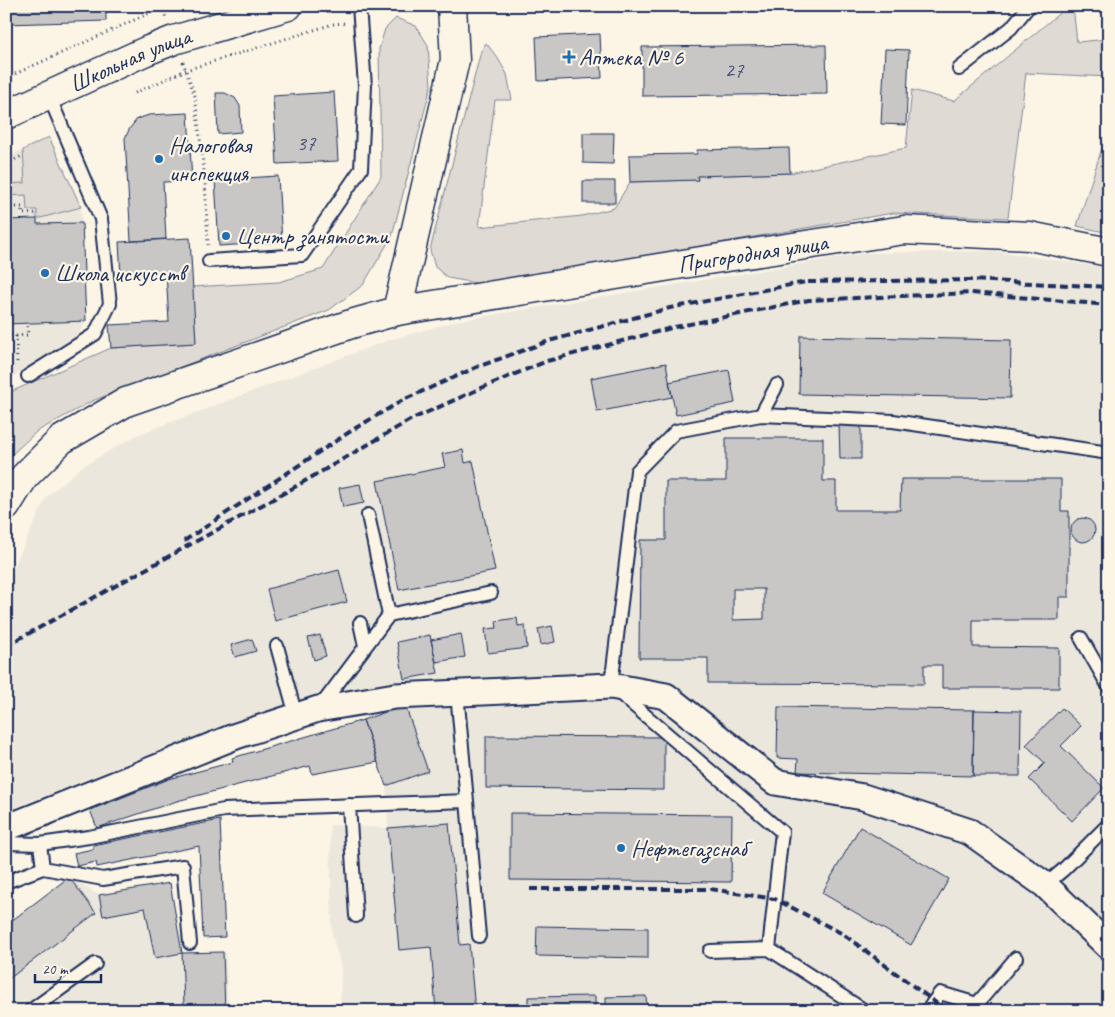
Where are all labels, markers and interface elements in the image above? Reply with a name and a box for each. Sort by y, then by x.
street label: Школьная улица [65,20,196,99]
place label: Аптека № 6 [579,42,684,72]
marker: Аптека № 6 [563,51,575,63]
house number: 27 [725,57,745,83]
place label: Налоговая инспекция [169,130,252,188]
house number: 37 [297,130,317,156]
marker: Налоговая инспекция [153,153,165,165]
place label: Центр занятости [236,221,390,252]
street label: Пригородная улица [675,227,831,280]
marker: Центр занятости [220,230,232,242]
place label: Школа искусств [55,258,189,288]
marker: Школа искусств [39,267,51,279]
place label: Нефтегазснаб [631,833,753,864]
marker: Нефтегазснаб [615,842,627,854]
scale bar [35,952,101,984]
text: 20 m [42,960,69,979]

